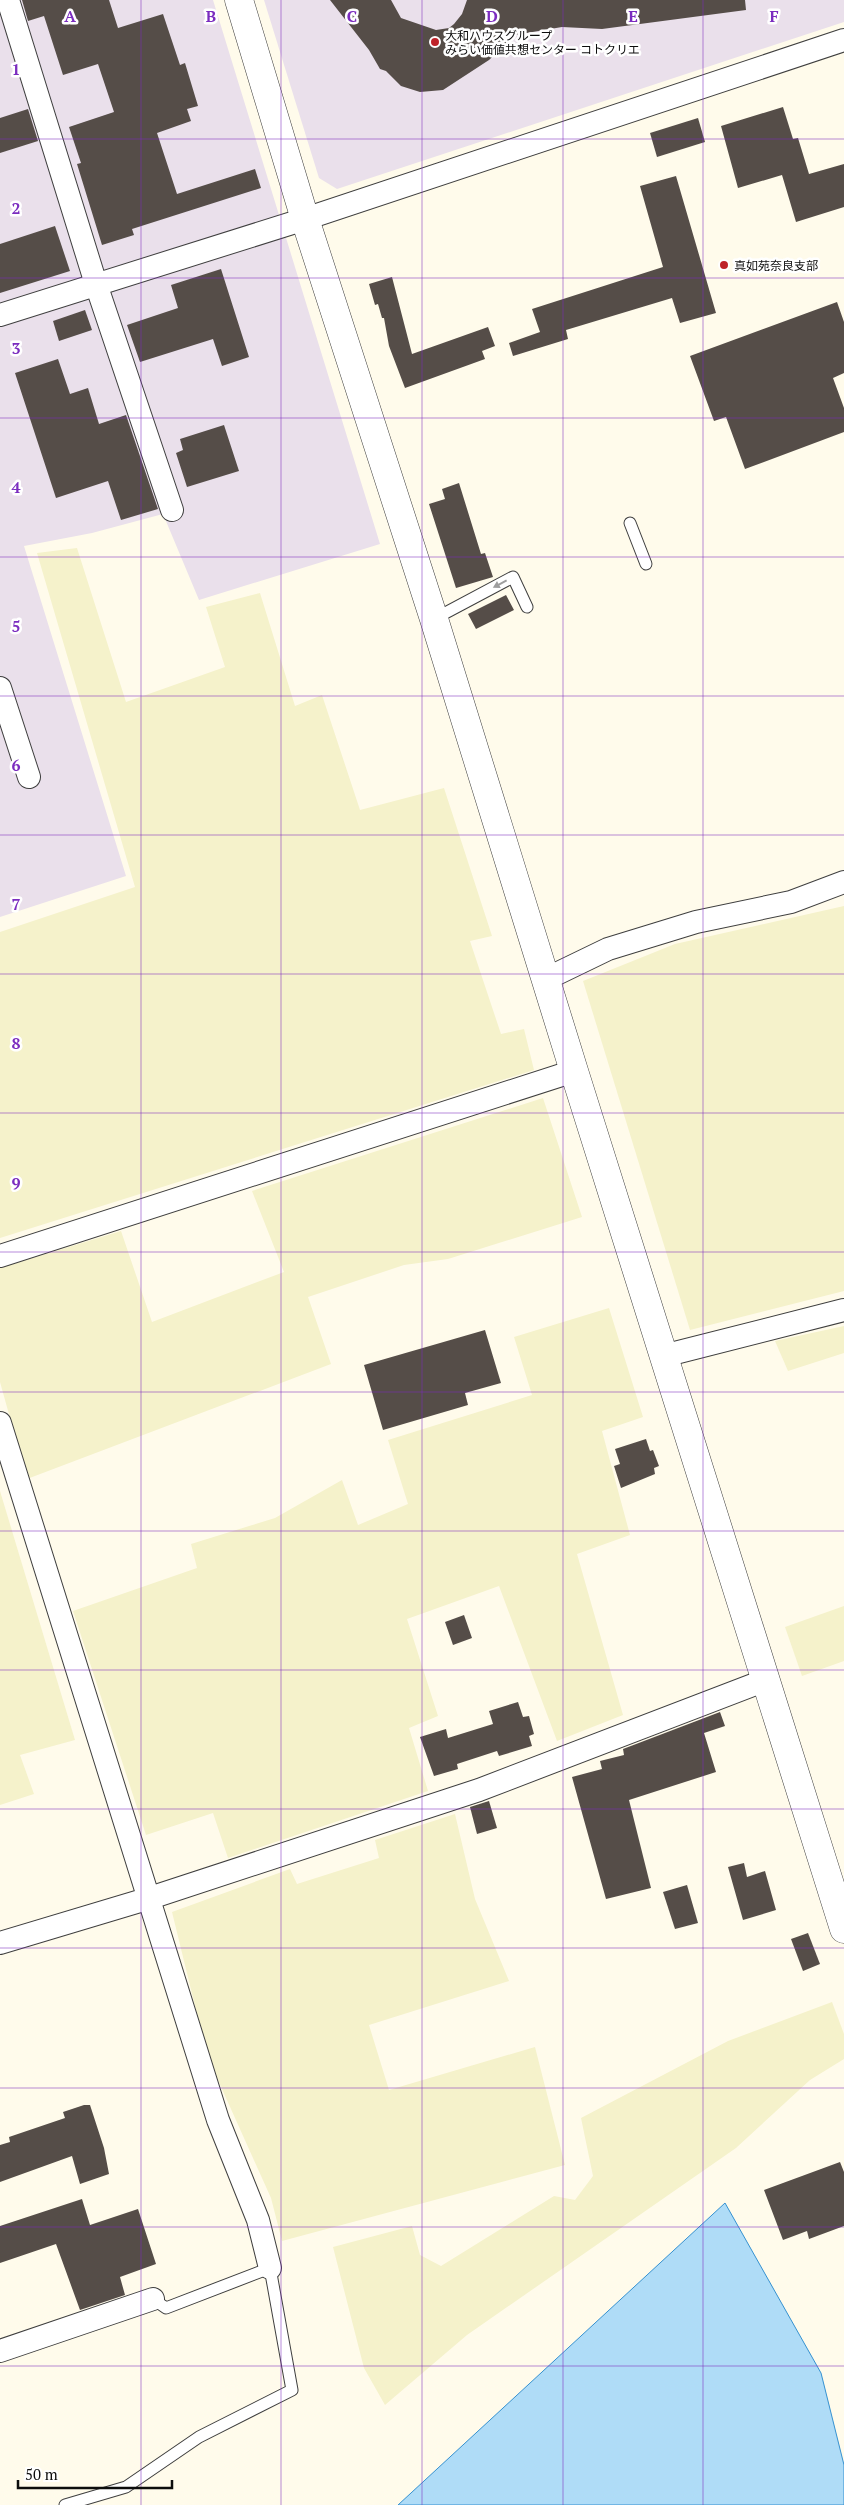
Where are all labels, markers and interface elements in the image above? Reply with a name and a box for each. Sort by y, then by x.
text: A [64,5,76,27]
text: B [206,5,216,27]
text: C [347,5,357,27]
text: D [486,5,498,27]
text: E [628,5,638,27]
text: F [769,5,779,27]
place label: 大和ハウスグループ みらい価値共想センター コトクリエ [445,28,640,57]
marker: 大和ハウスグループ みらい価値共想センター コトクリエ [429,36,441,48]
text: 1 [11,58,21,80]
text: 2 [11,197,21,219]
place label: 真如苑奈良支部 [734,258,818,273]
marker: 真如苑奈良支部 [718,259,730,271]
text: 3 [11,337,21,359]
text: 4 [11,476,21,498]
one-way arrow [492,580,507,588]
text: 5 [11,615,21,637]
text: 6 [11,754,21,776]
text: 7 [11,893,21,915]
text: 8 [11,1032,21,1054]
text: 9 [11,1172,21,1194]
scale bar [18,2458,171,2490]
text: 50 m [25,2464,58,2484]

